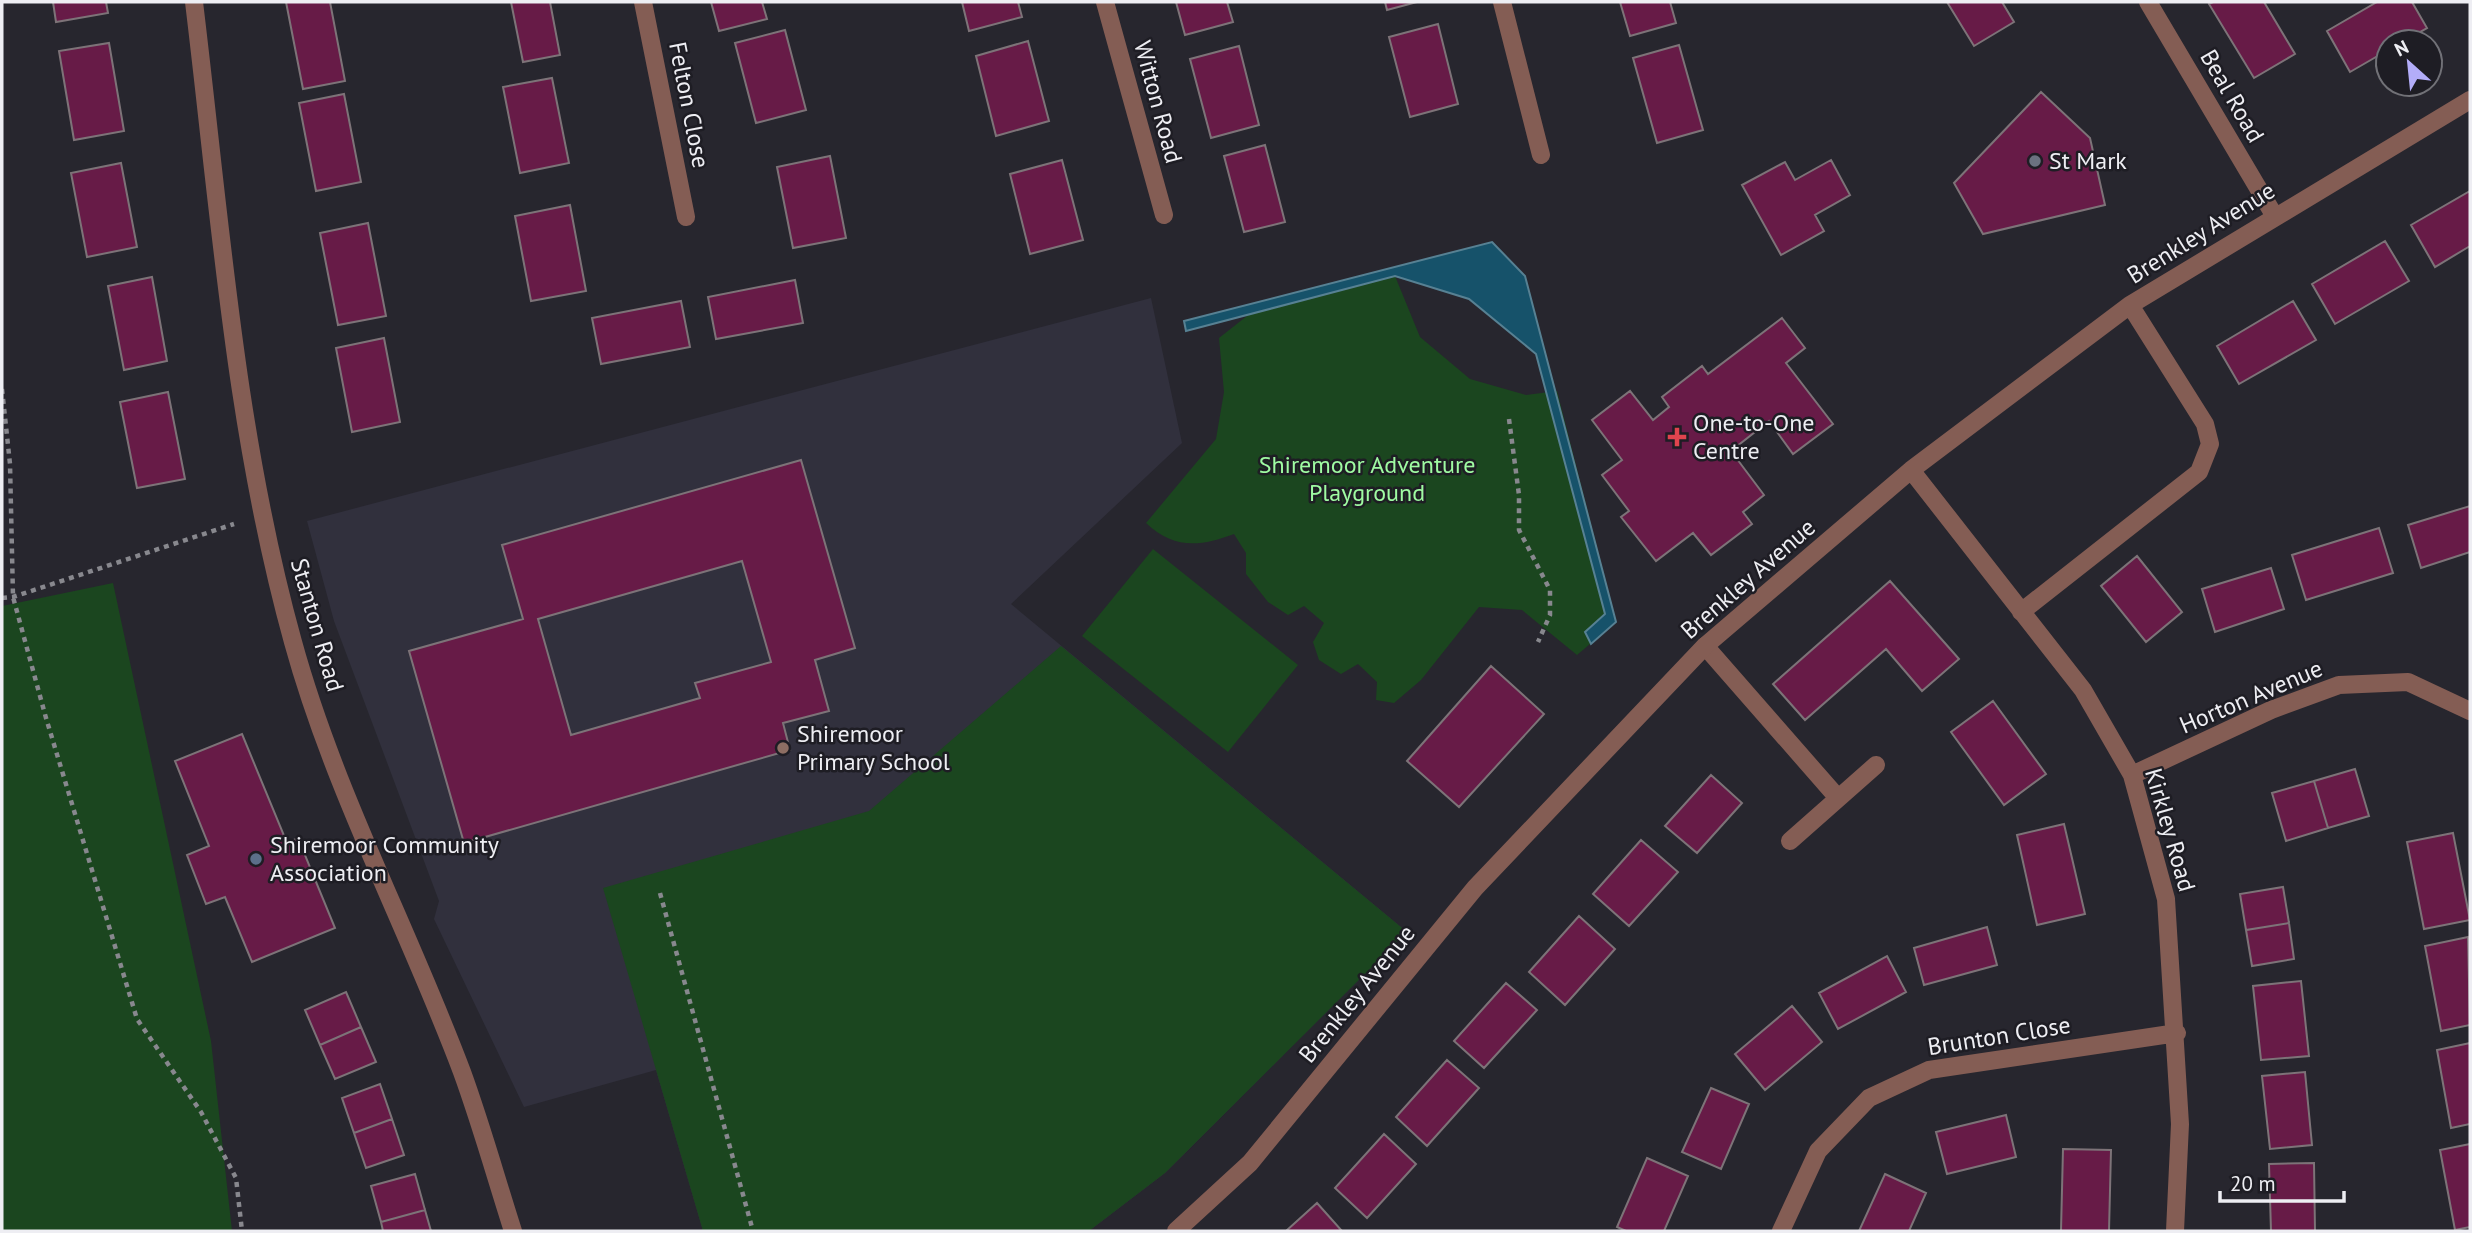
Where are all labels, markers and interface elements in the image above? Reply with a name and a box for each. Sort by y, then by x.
north arrow [2374,28,2444,98]
text: N [2390,34,2412,61]
street label: Witton Road [1127,37,1190,167]
street label: Felton Close [662,39,717,171]
street label: Beal Road [2193,44,2271,148]
place label: St Mark [2049,145,2127,176]
marker: St Mark [2027,153,2043,169]
street label: Brenkley Avenue [2121,175,2280,290]
place label: One-to-One Centre [1693,407,1815,466]
marker: One-to-One Centre [1667,427,1687,447]
park label: Shiremoor Adventure Playground [1259,449,1475,508]
street label: Brenkley Avenue [1674,512,1821,646]
street label: Stanton Road [284,555,351,695]
street label: Horton Avenue [2175,653,2327,741]
place label: Shiremoor Primary School [797,718,950,777]
marker: Shiremoor Primary School [775,740,791,756]
street label: Kirkley Road [2138,765,2203,895]
place label: Shiremoor Community Association [270,829,499,888]
marker: Shiremoor Community Association [248,851,264,867]
street label: Brenkley Avenue [1292,918,1422,1069]
street label: Brunton Close [1925,1009,2073,1062]
scale bar [2220,1160,2344,1204]
text: 20 m [2230,1170,2276,1197]

